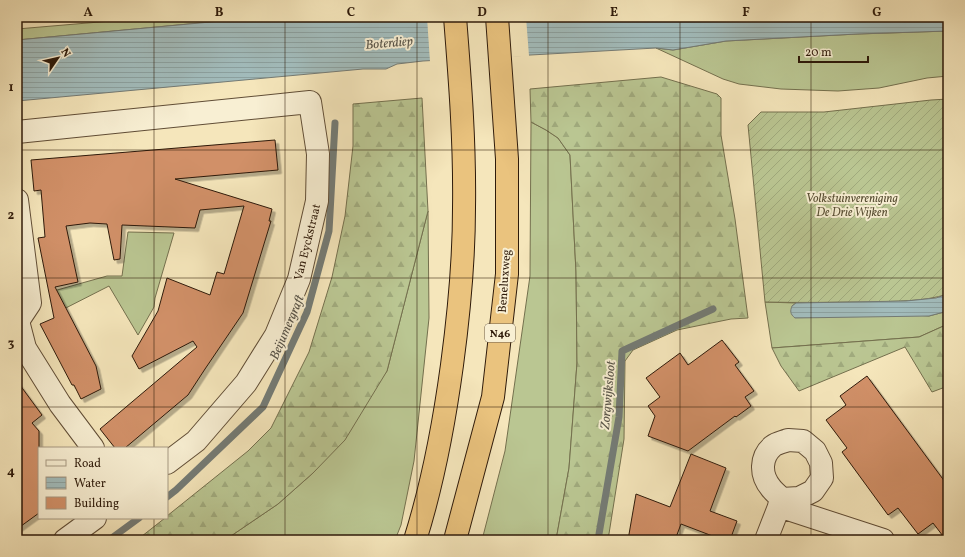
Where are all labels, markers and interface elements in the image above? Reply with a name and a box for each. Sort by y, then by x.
text: A [83,4,93,22]
text: B [215,4,224,22]
text: C [347,4,355,22]
text: D [477,4,487,22]
text: E [610,4,618,22]
text: F [742,4,750,22]
text: G [872,4,882,22]
water label: Boterdiep [365,33,414,55]
north arrow [38,38,78,78]
scale bar [799,38,868,64]
text: 20 m [805,45,832,61]
text: N [57,46,74,61]
text: 1 [8,79,14,97]
park label: Volkstuinvereniging De Drie Wijken [806,191,898,221]
street label: Van Eyckstraat [291,202,325,282]
text: 2 [8,207,15,225]
street label: Beneluxweg [495,249,515,313]
water label: Beijumergraft [266,292,310,363]
road number: N46 [485,324,515,342]
text: 3 [8,335,15,353]
water label: Zorgwijksloot [597,359,621,431]
legend [38,447,168,519]
text: Road [74,456,101,472]
text: 4 [7,463,15,481]
text: Water [74,476,106,492]
text: Building [74,496,119,512]

